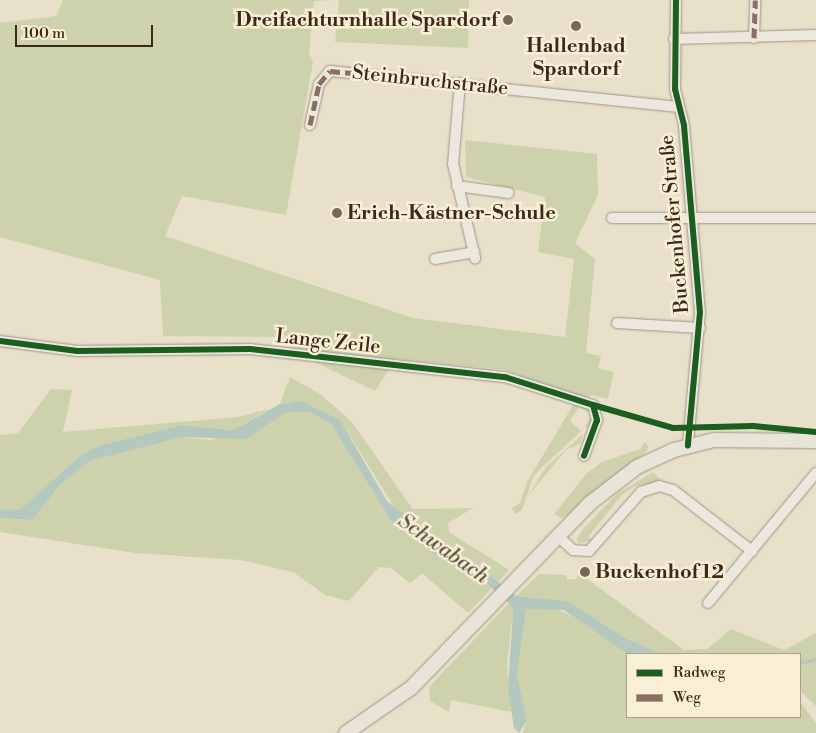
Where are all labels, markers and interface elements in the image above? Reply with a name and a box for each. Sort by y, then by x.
place label: Dreifachturnhalle Spardorf [236,8,498,32]
marker: Dreifachturnhalle Spardorf [502,14,514,26]
scale bar [18,15,155,47]
marker: Hallenbad Spardorf [570,20,582,32]
text: 100 m [23,24,65,43]
place label: Hallenbad Spardorf [526,34,626,81]
street label: Steinbruchstraße [351,61,509,101]
street label: Buckenhofer Straße [655,134,695,314]
place label: Erich-Kästner-Schule [347,201,556,225]
marker: Erich-Kästner-Schule [331,207,343,219]
street label: Lange Zeile [274,325,382,359]
water label: Schwabach [393,509,493,589]
place label: Buckenhof 12 [595,560,724,584]
marker: Buckenhof 12 [579,566,591,578]
legend [626,653,801,718]
text: Radweg [673,663,726,682]
text: Weg [673,688,701,707]

